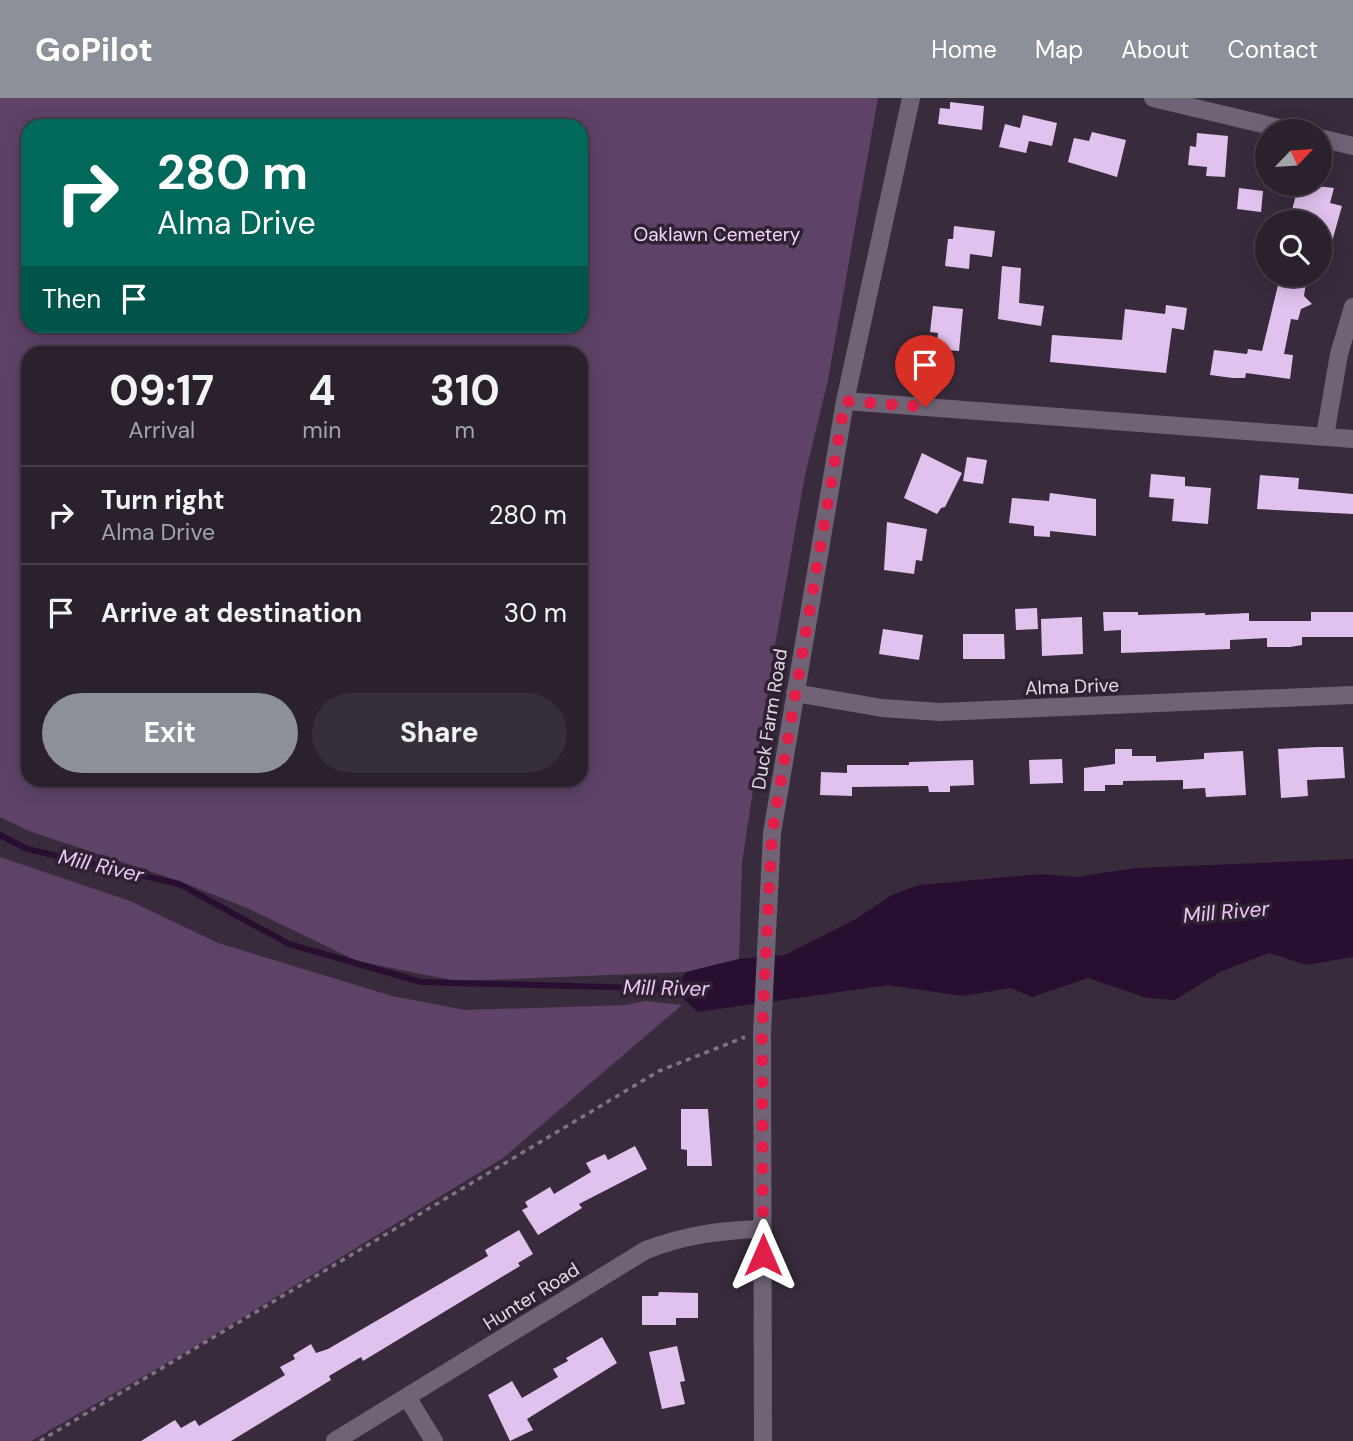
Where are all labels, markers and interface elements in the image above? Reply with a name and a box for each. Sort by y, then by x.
text: GoPilot [35,28,153,71]
text: Home [931,34,997,65]
text: Map [1035,34,1083,65]
text: About [1121,34,1190,65]
text: Contact [1228,34,1318,65]
north arrow [1255,119,1332,196]
map controls [1255,119,1332,287]
text: 280 m [157,140,308,204]
icon: right [42,147,133,238]
text: Alma Drive [157,202,316,244]
button: search [1255,210,1332,287]
park label: Oaklawn Cemetery [634,222,801,247]
icon: arrive [115,280,153,318]
text: Then [42,282,101,316]
pin [895,335,955,407]
icon: arrive [906,346,944,384]
text: 09:17 [109,363,214,418]
text: 4 [308,363,336,418]
text: 310 [430,363,500,418]
text: Arrival [128,415,195,445]
text: min [302,415,342,445]
text: m [455,415,475,445]
text: Turn right [101,483,225,517]
icon: right [42,496,80,534]
text: 280 m [489,498,567,532]
text: Alma Drive [101,517,215,547]
icon: arrive [42,594,80,632]
text: Arrive at destination [101,596,362,630]
text: 30 m [504,596,567,630]
street label: Duck Farm Road [746,647,793,791]
street label: Alma Drive [1025,672,1120,701]
button: Exit [42,693,298,773]
button: Share [312,693,567,773]
water label: Mill River [56,843,147,890]
water label: Mill River [1182,894,1271,930]
water label: Mill River [623,973,711,1003]
position arrow [726,1218,800,1292]
street label: Hunter Road [478,1257,584,1336]

